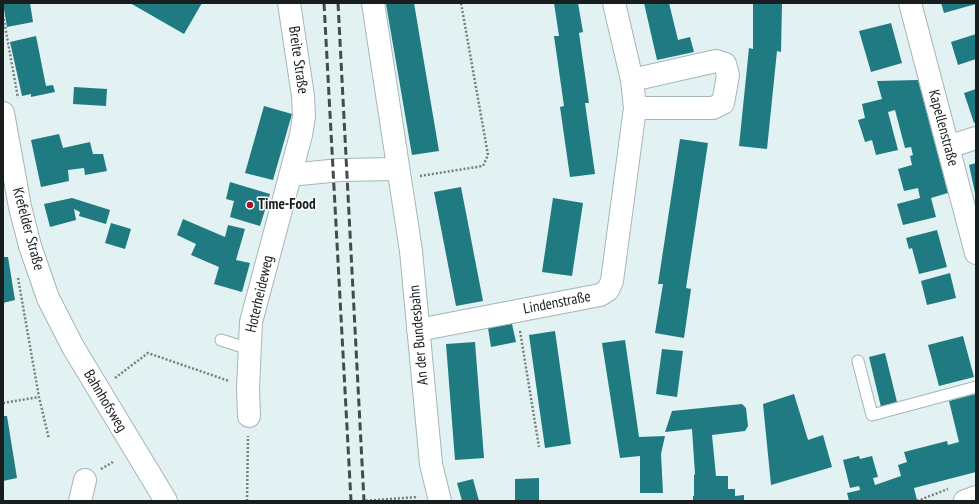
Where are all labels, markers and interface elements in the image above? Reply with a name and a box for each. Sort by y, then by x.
street label: Breite Straße [284,25,312,95]
street label: Kapellenstraße [924,88,962,168]
street label: Krefelder Straße [8,186,48,272]
place label: Time-Food [258,196,316,214]
marker: Time-Food [245,200,255,210]
street label: Hoterheideweg [242,254,278,334]
street label: An der Bundesbahn [406,284,432,386]
street label: Lindenstraße [522,288,592,318]
street label: Bahnhofsweg [79,367,131,435]

